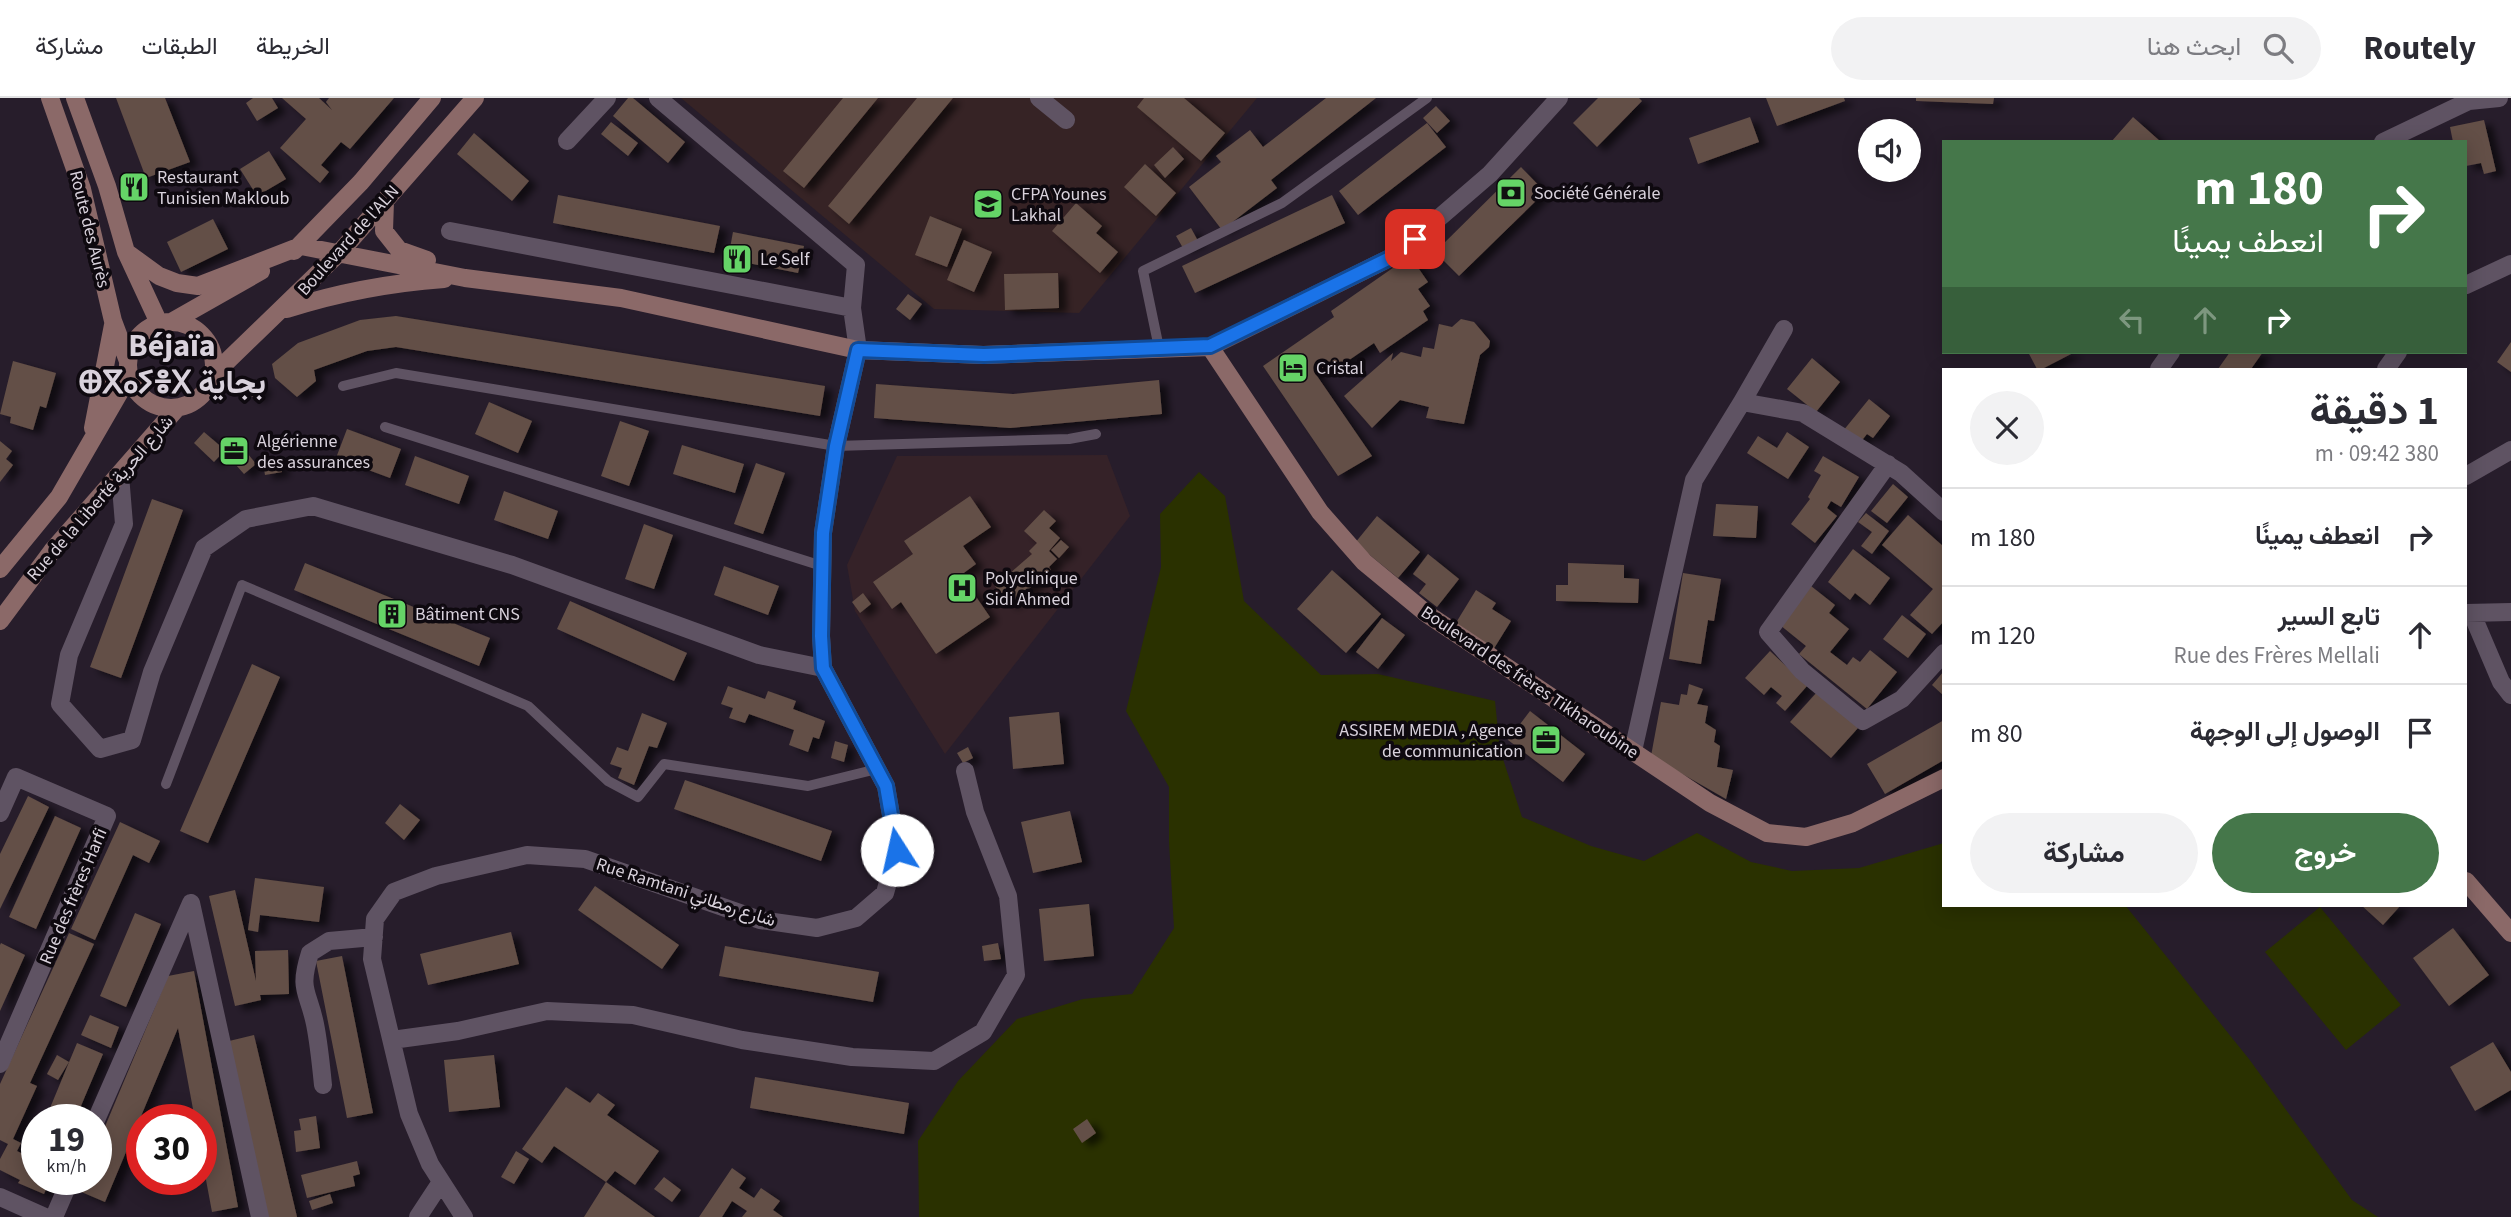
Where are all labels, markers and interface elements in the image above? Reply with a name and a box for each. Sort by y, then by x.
search box [1831,17,2321,80]
text: Routely [2363,25,2476,72]
text: ابحث هنا [2147,28,2241,65]
text: مشاركة [35,29,103,64]
text: الطبقات [141,29,218,64]
text: الخريطة [256,29,330,64]
icon: search [2259,29,2297,67]
map controls [1858,119,1921,182]
button: sound [1858,119,1921,182]
text: 180 m [2195,154,2324,224]
place label: Restaurant Tunisien Makloub [157,165,289,211]
street label: Route des Aurès [63,168,116,290]
icon: right [2348,168,2439,259]
restaurant icon: Restaurant Tunisien Makloub [117,170,151,204]
bank icon: Société Générale [1494,176,1528,210]
street label: Boulevard de l'ALN [292,179,405,301]
place label: Société Générale [1534,181,1660,206]
place label: CFPA Younes Lakhal [1011,182,1107,228]
school or university icon: CFPA Younes Lakhal [971,187,1005,221]
pin [1385,209,1445,269]
text: انعطف يمينًا [2172,219,2324,265]
icon: arrive [1396,220,1434,258]
restaurant icon: Le Self [720,242,754,276]
place label: Le Self [760,247,810,272]
icon: left [2113,301,2151,339]
icon: ahead [2186,301,2224,339]
icon: right [2259,301,2297,339]
district label: Béjaïa ⴲⴳⴰⵢⴻⵝ بجاية [78,323,266,406]
hotel icon: Cristal [1276,351,1310,385]
place label: Cristal [1316,356,1364,381]
text: 1 دقيقة [2309,381,2439,441]
button: close [1970,391,2044,465]
street label: Rue de la Liberté شارع الحرية [21,410,179,587]
place label: Algérienne des assurances [257,429,370,475]
office icon: Algérienne des assurances [217,434,251,468]
text: 380 m · 09:42 [2315,437,2439,470]
text: انعطف يمينًا [2255,517,2380,554]
icon: right [2401,518,2439,556]
text: 180 m [1970,519,2036,556]
place label: Polyclinique Sidi Ahmed [985,566,1078,612]
hospital icon: Polyclinique Sidi Ahmed [945,571,979,605]
building icon: Bâtiment CNS [375,597,409,631]
text: تابع السير [2278,598,2380,635]
street label: Boulevard des frères Tikharoubine [1416,600,1644,765]
place label: Bâtiment CNS [415,602,520,627]
icon: ahead [2401,616,2439,654]
text: 120 m [1970,617,2036,654]
text: Rue des Frères Mellali [2174,639,2380,672]
text: الوصول إلى الوجهة [2190,713,2380,750]
icon: arrive [2401,714,2439,752]
text: 80 m [1970,715,2023,752]
place label: ASSIREM MEDIA , Agence de communication [1339,718,1523,764]
office icon: ASSIREM MEDIA , Agence de communication [1529,723,1563,757]
position arrow [860,813,934,887]
button: مشاركة [1970,813,2198,893]
button: خروج [2212,813,2439,893]
street label: Rue des frères Harfi [33,824,113,968]
street label: Rue Ramtani شارع رمطاني [592,852,779,935]
speed limit sign: 30 [126,1104,217,1195]
text: 19 [48,1115,85,1165]
text: km/h [47,1154,86,1179]

